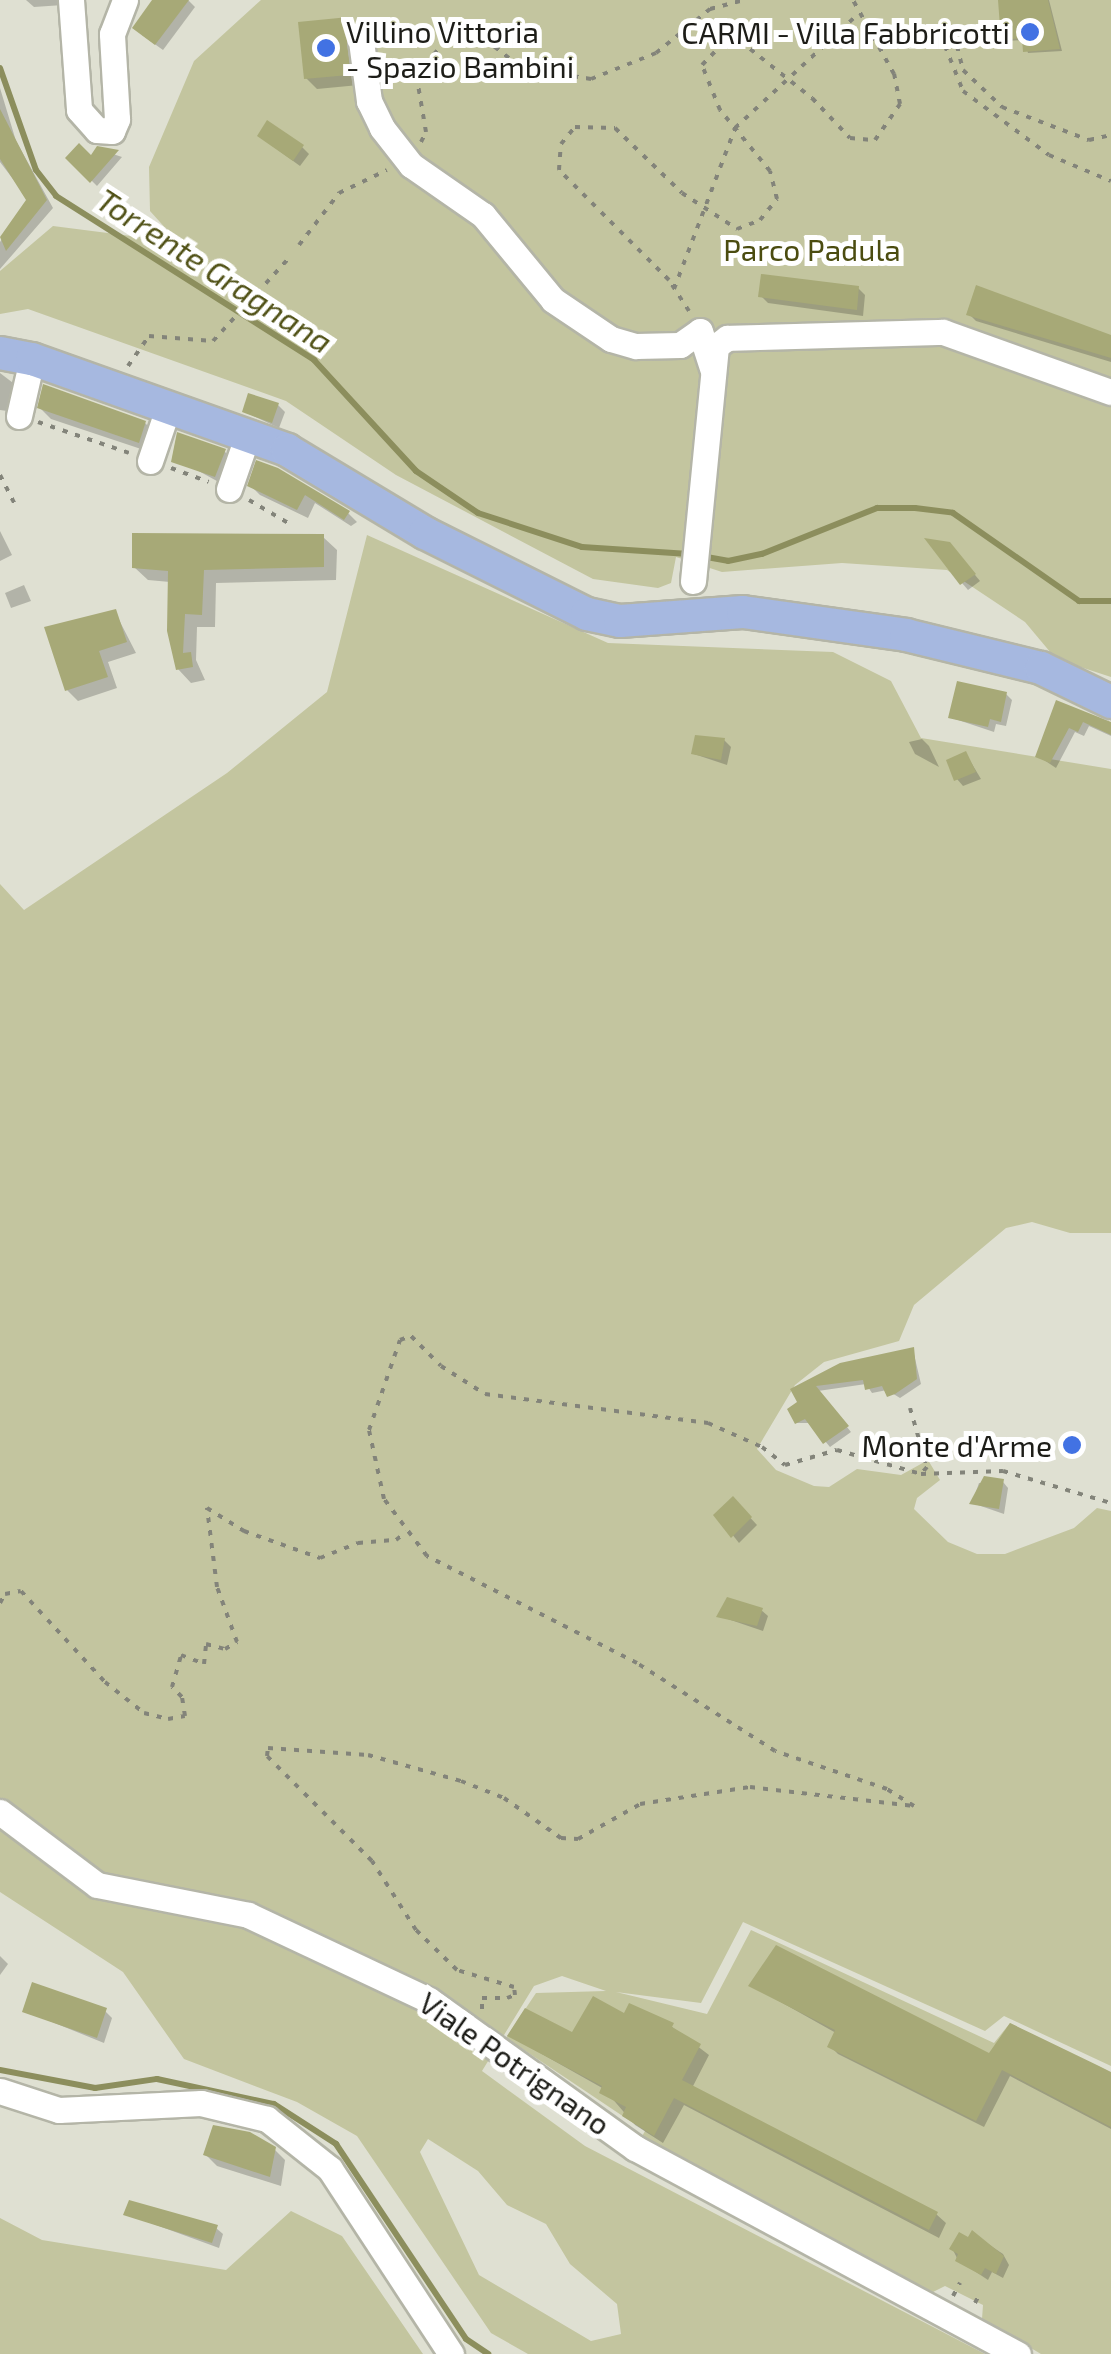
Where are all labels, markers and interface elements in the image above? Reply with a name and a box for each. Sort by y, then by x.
place label: Villino Vittoria - Spazio Bambini [346,13,574,84]
place label: CARMI - Villa Fabbricotti [681,14,1010,50]
marker: CARMI - Villa Fabbricotti [1019,21,1041,43]
marker: Villino Vittoria - Spazio Bambini [315,37,337,59]
water label: Torrente Gragnana [90,180,340,360]
park label: Parco Padula [723,231,901,267]
place label: Monte d'Arme [862,1427,1052,1463]
marker: Monte d'Arme [1061,1434,1083,1456]
street label: Viale Potrignano [413,1984,617,2142]

